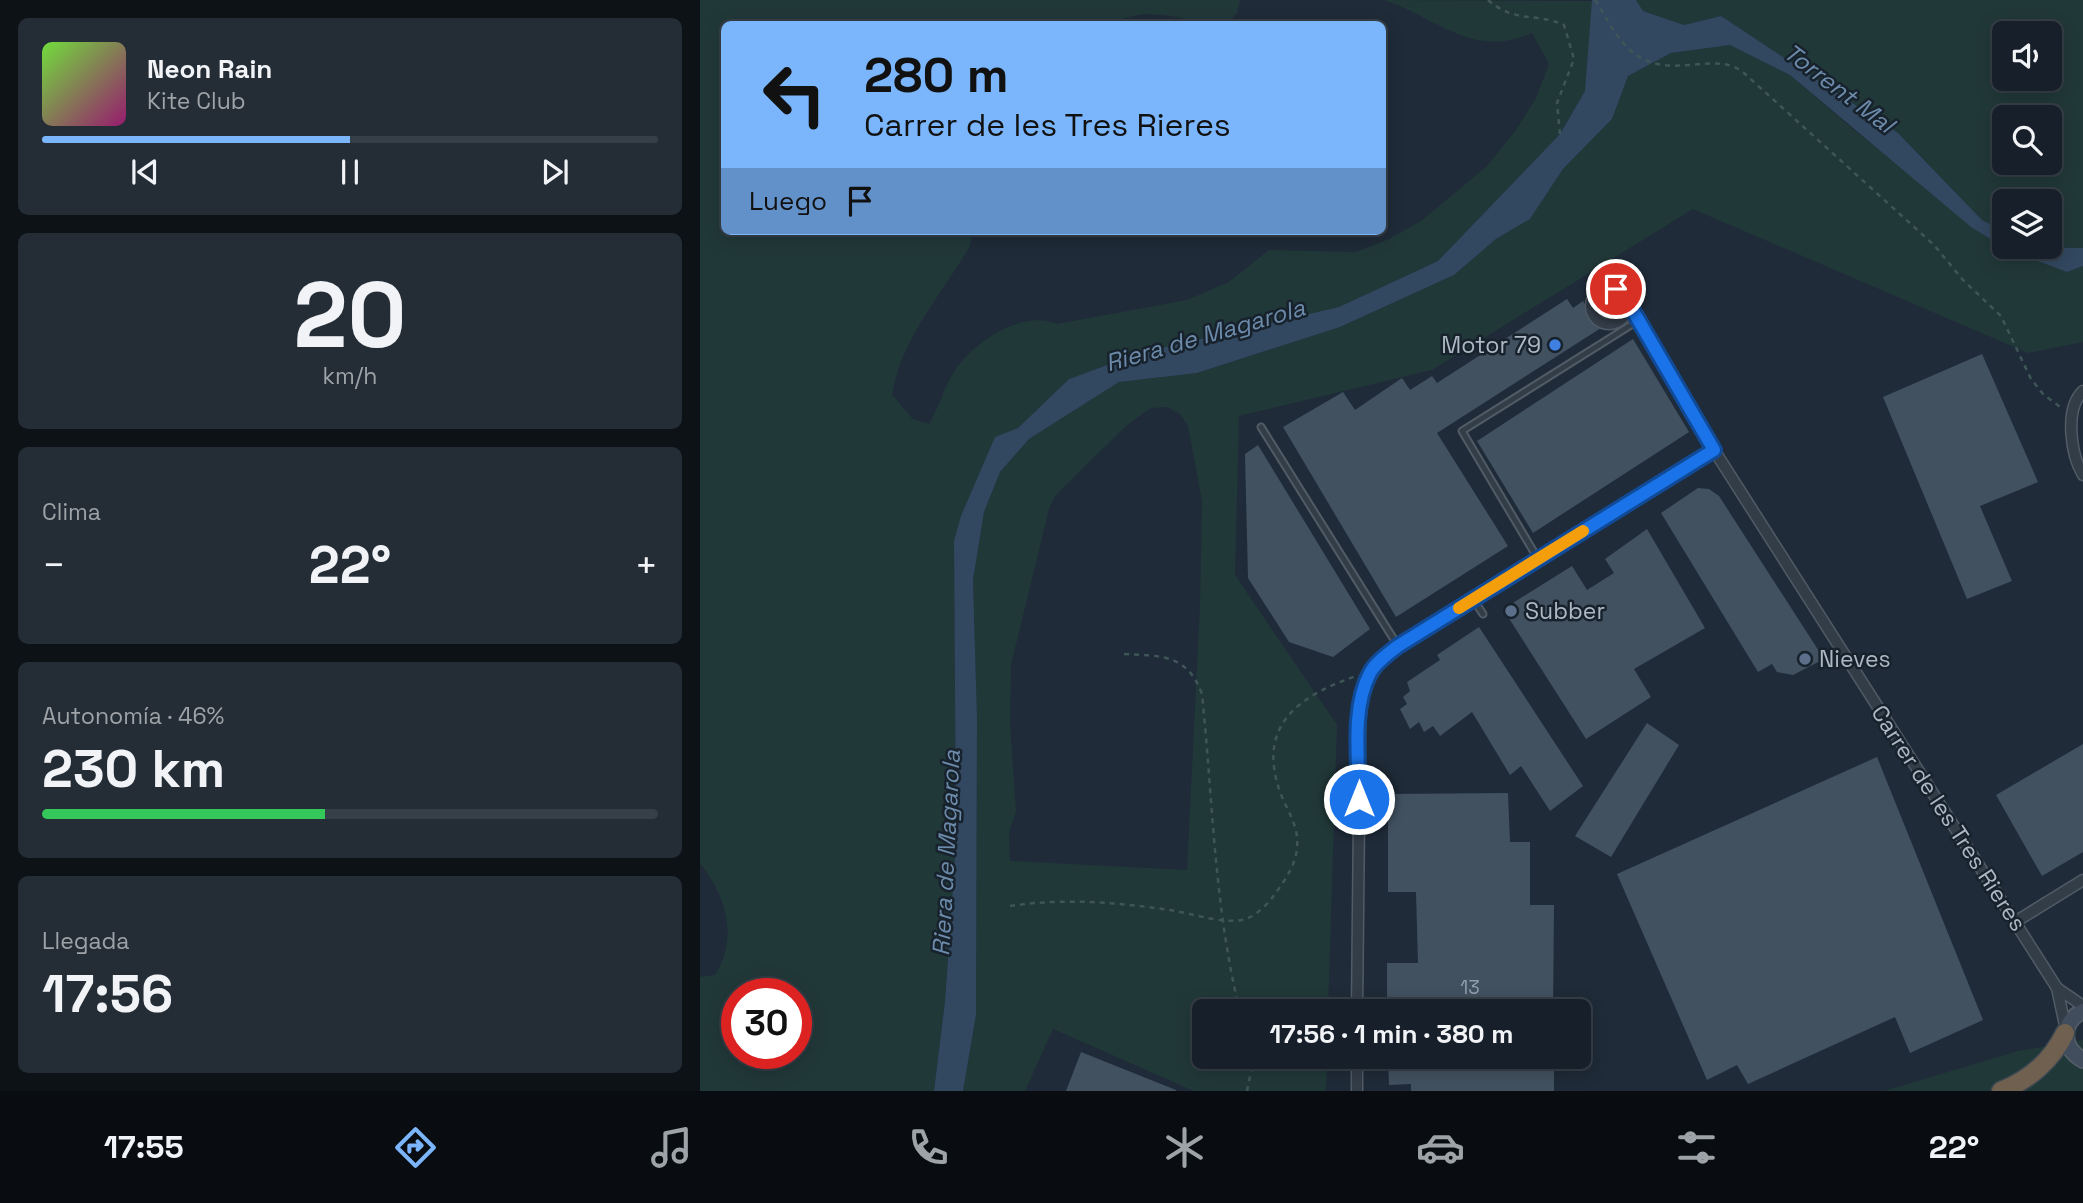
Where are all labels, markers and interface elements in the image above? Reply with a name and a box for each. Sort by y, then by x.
map controls [1992,21,2062,259]
button: sound [1992,21,2062,91]
water label: Torrent Mal [1778,36,1903,142]
text: 280 m [864,44,1009,106]
icon: left [749,49,840,140]
text: Neon Rain [147,52,272,86]
text: Kite Club [147,86,246,116]
text: Carrer de les Tres Rieres [864,105,1231,145]
button: search [1992,105,2062,175]
icon: previous [126,153,164,191]
icon: pause [331,153,369,191]
icon: next [536,153,574,191]
icon: arrive [841,182,879,220]
text: Luego [749,184,827,218]
button: layers [1992,189,2062,259]
text: 20 [293,257,407,374]
pin [1586,259,1646,319]
icon: arrive [1597,270,1635,308]
water label: Riera de Magarola [1102,292,1309,378]
place label: Motor 79 [1441,330,1541,360]
marker: Motor 79 [1547,337,1563,353]
text: km/h [323,361,377,391]
text: Clima [42,497,101,527]
text: 22° [309,532,391,598]
text: − [42,541,66,589]
text: + [634,541,658,589]
place label: Subber [1525,596,1605,626]
marker: Subber [1503,603,1519,619]
place label: Nieves [1819,644,1891,674]
marker: Nieves [1797,651,1813,667]
street label: Carrer de les Tres Rieres [1865,699,2033,937]
text: Autonomía · 46% [42,701,224,731]
text: 230 km [42,736,225,802]
water label: Riera de Magarola [925,749,967,957]
position arrow [1322,762,1396,836]
text: Llegada [42,926,130,956]
text: 17:56 [42,961,173,1027]
house number: 13 [1460,975,1480,1000]
speed limit sign: 30 [721,978,812,1069]
text: 17:56 · 1 min · 380 m [1270,1017,1513,1051]
icon: directions [391,1123,440,1172]
icon: music [647,1123,696,1172]
icon: phone [904,1123,953,1172]
icon: climate [1160,1123,1209,1172]
icon: car [1416,1123,1465,1172]
icon: filters [1672,1123,1721,1172]
text: 17:55 [104,1127,184,1167]
text: 22° [1929,1127,1979,1167]

